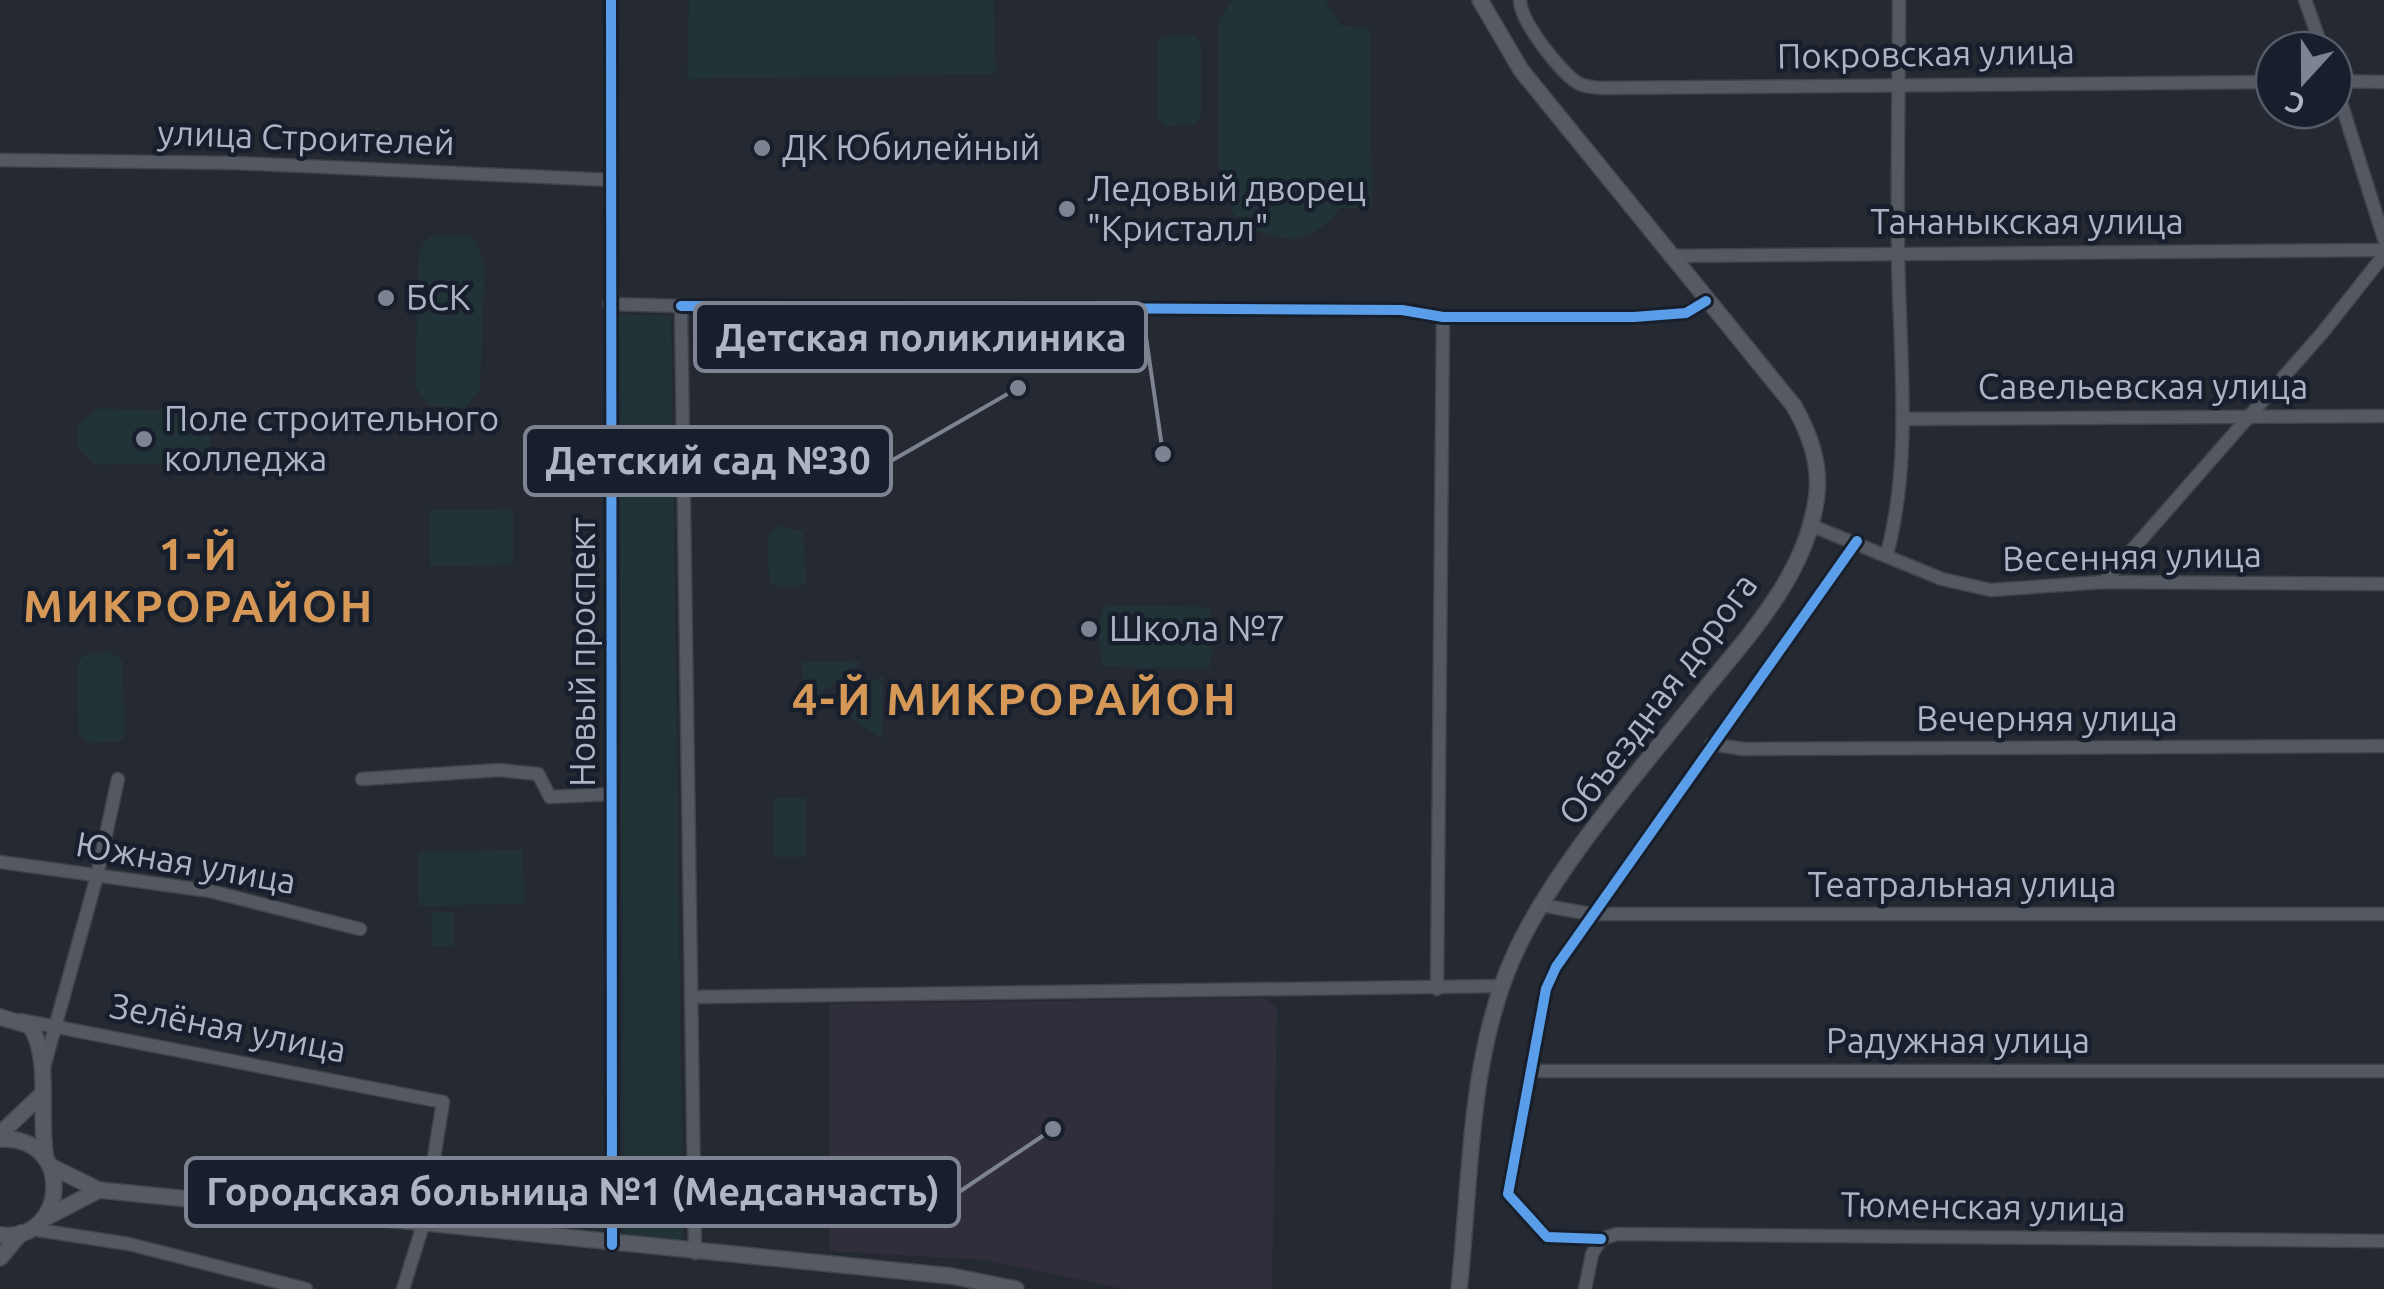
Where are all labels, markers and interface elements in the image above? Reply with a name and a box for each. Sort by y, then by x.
street label: Покровская улица [1777,30,2075,76]
north arrow [2254,30,2354,130]
text: С [2281,86,2309,121]
street label: улица Строителей [157,112,455,162]
place label: ДК Юбилейный [782,127,1040,167]
marker: ДК Юбилейный [751,137,773,159]
place label: Ледовый дворец "Кристалл" [1087,168,1366,248]
marker: Ледовый дворец "Кристалл" [1056,198,1078,220]
street label: Тананыкская улица [1870,201,2184,241]
place label: БСК [406,277,470,317]
marker: БСК [375,287,397,309]
callout: Детская поликлиника [695,303,1146,371]
text: Детская поликлиника [715,316,1127,358]
street label: Савельевская улица [1978,366,2308,406]
place label: Поле строительного колледжа [164,398,499,478]
callout: Детский сад №30 [525,427,891,495]
marker: Поле строительного колледжа [133,428,155,450]
text: Детский сад №30 [545,439,871,481]
street label: Новый проспект [562,517,602,787]
district label: 1-Й МИКРОРАЙОН [23,528,375,631]
street label: Весенняя улица [2002,534,2262,578]
street label: Объездная дорога [1550,565,1765,832]
place label: Школа №7 [1109,608,1286,648]
marker: Школа №7 [1078,618,1100,640]
district label: 4-Й МИКРОРАЙОН [792,673,1238,724]
street label: Вечерняя улица [1916,698,2178,738]
street label: Южная улица [73,823,299,901]
street label: Театральная улица [1808,864,2116,904]
street label: Зелёная улица [107,985,350,1070]
street label: Радужная улица [1826,1020,2090,1060]
callout: Городская больница №1 (Медсанчасть) [186,1158,959,1226]
text: Городская больница №1 (Медсанчасть) [206,1170,940,1213]
street label: Тюменская улица [1840,1184,2126,1228]

